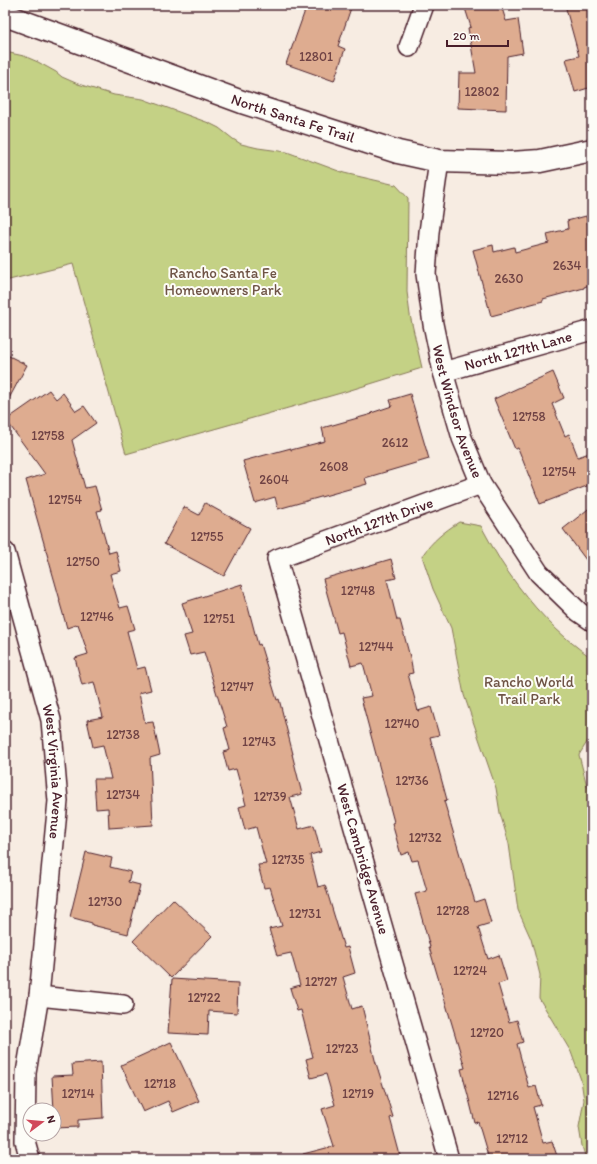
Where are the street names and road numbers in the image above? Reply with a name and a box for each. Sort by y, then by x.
street label: North Santa Fe Trail [229,90,358,147]
street label: North 127th Lane [462,327,574,375]
street label: West Windsor Avenue [428,343,487,481]
street label: North 127th Drive [323,493,436,550]
street label: West Virginia Avenue [38,702,67,840]
street label: West Cambridge Avenue [333,781,393,937]

